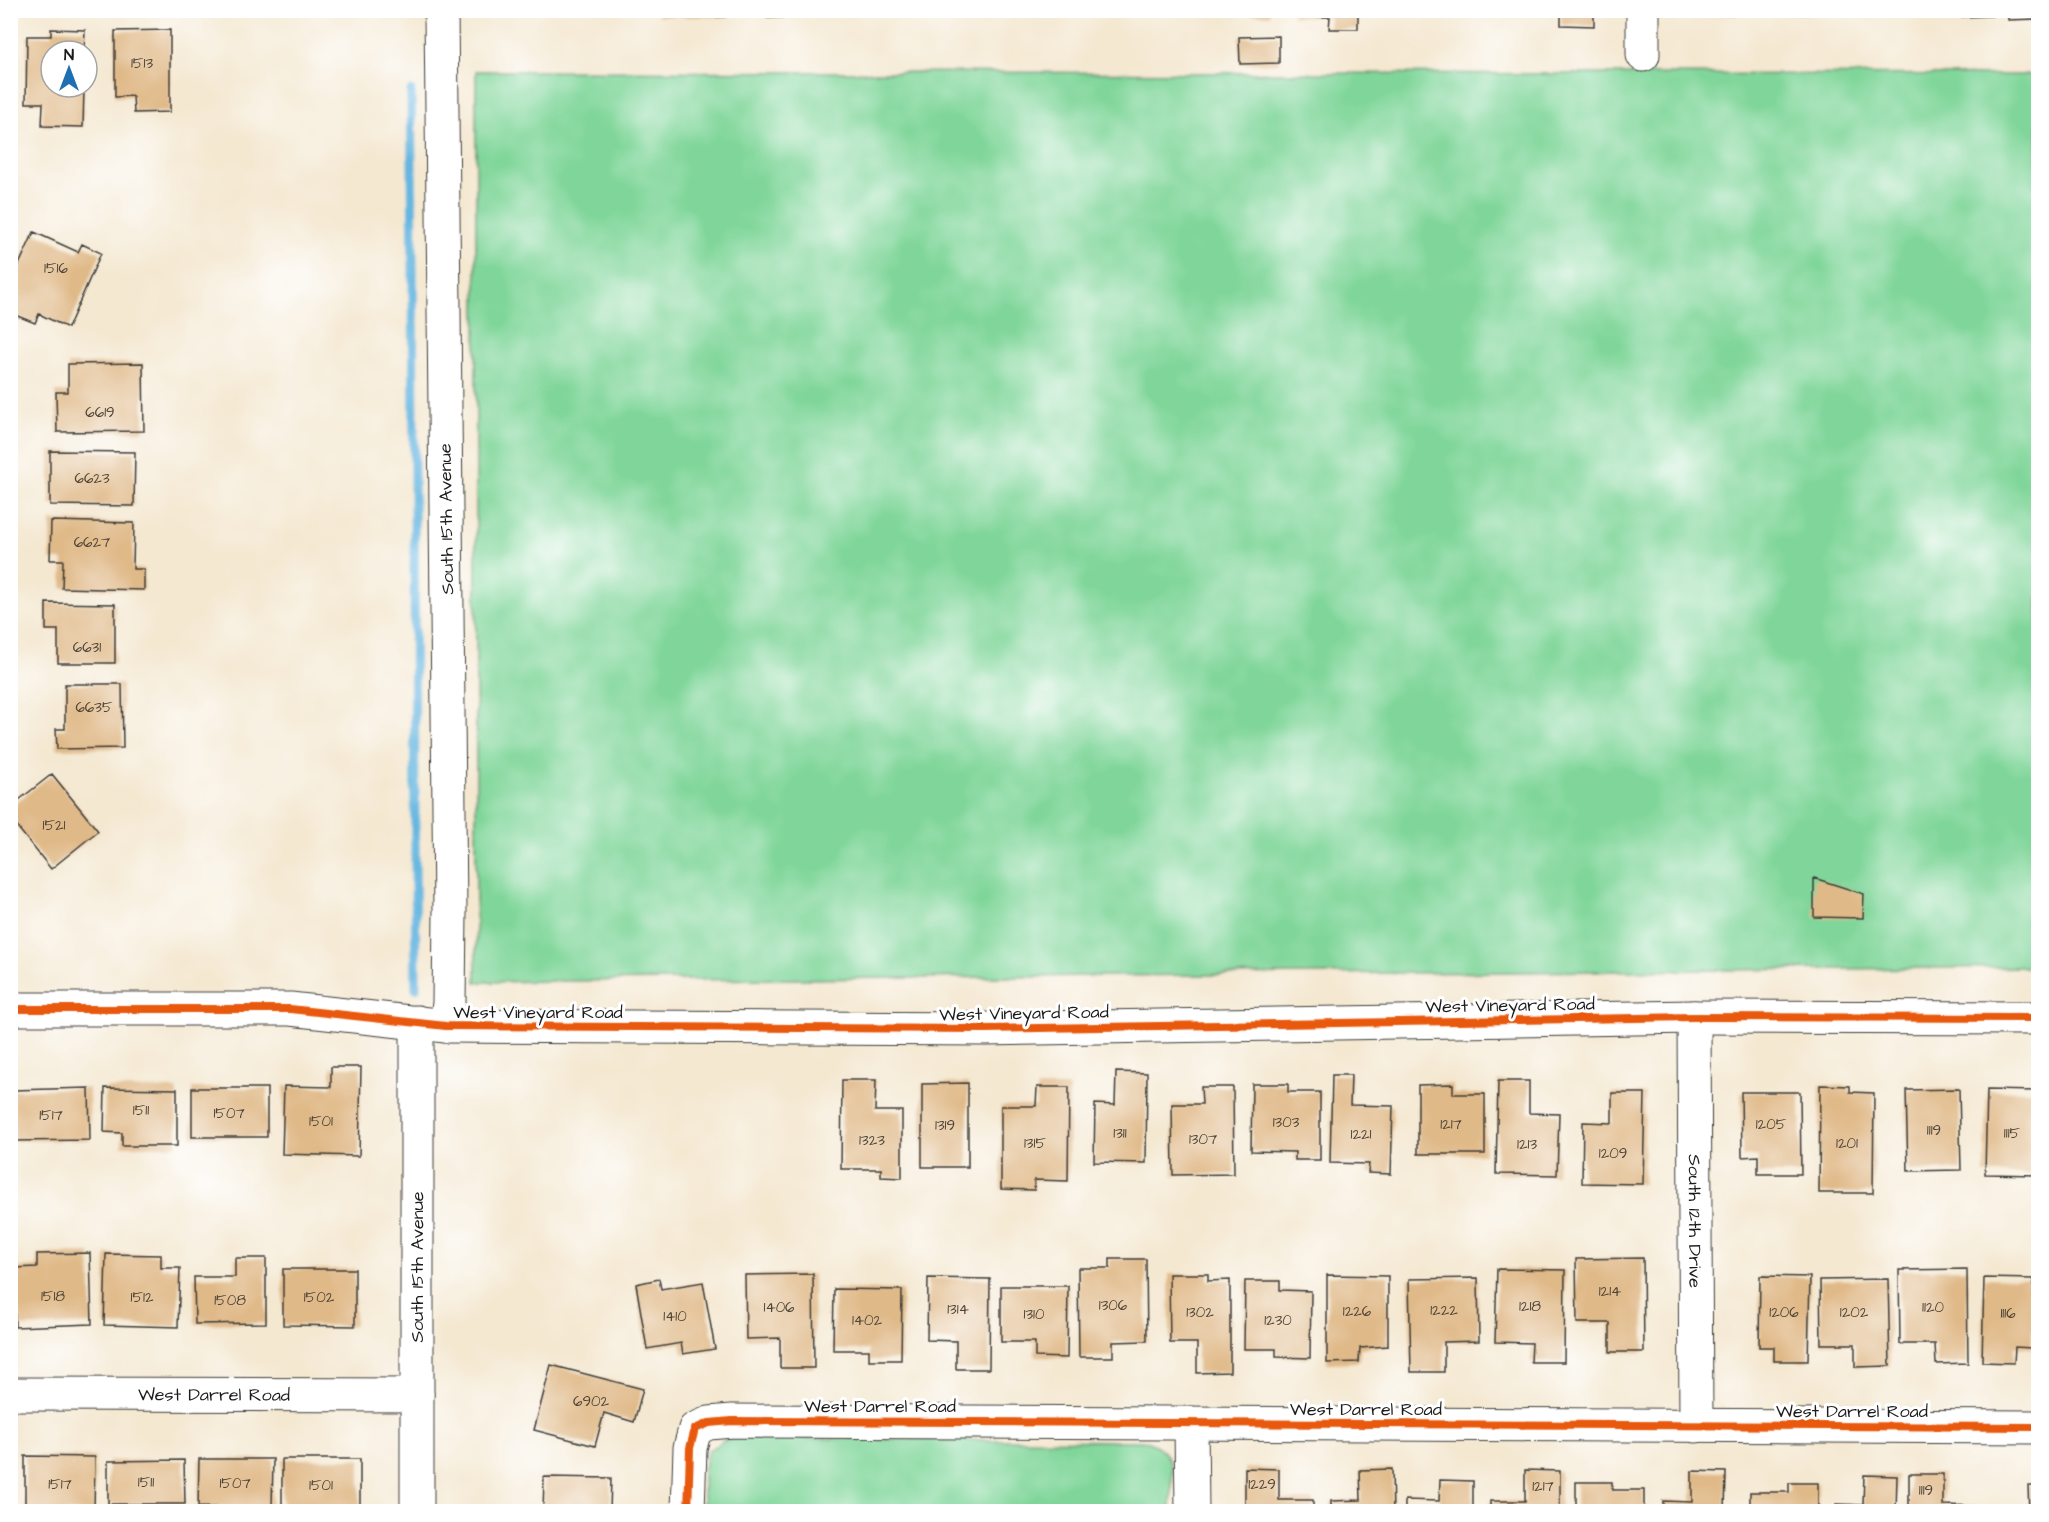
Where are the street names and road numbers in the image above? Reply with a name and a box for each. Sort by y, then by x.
street label: South 15th Avenue [433,443,460,595]
street label: West Vineyard Road [1425,992,1595,1020]
street label: West Vineyard Road [453,1000,623,1026]
street label: West Vineyard Road [939,1000,1109,1028]
street label: South 12th Drive [1682,1154,1707,1288]
street label: South 15th Avenue [405,1191,430,1343]
street label: West Darrel Road [138,1382,290,1408]
street label: West Darrel Road [804,1394,956,1419]
street label: West Darrel Road [1290,1397,1442,1422]
street label: West Darrel Road [1776,1399,1928,1424]

